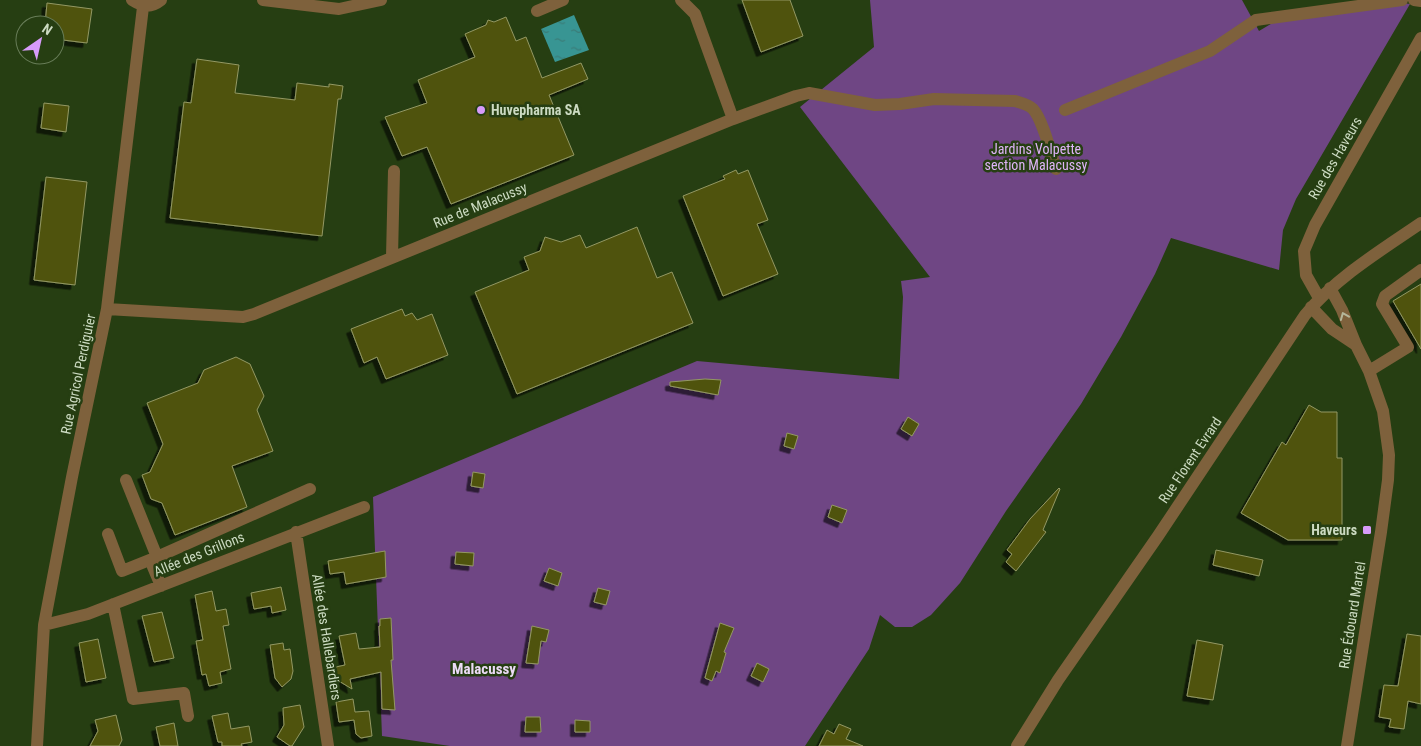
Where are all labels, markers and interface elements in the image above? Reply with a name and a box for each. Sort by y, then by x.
north arrow [15,15,65,65]
text: N [39,20,55,38]
place label: Huvepharma SA [491,102,581,118]
marker: Huvepharma SA [475,104,487,116]
street label: Rue des Haveurs [1305,114,1365,202]
park label: Jardins Volpette section Malacussy [985,141,1088,173]
street label: Rue de Malacussy [431,179,529,231]
street label: Rue Agricol Perdiguier [57,312,99,436]
one-way arrow [1340,312,1350,321]
street label: Rue Florent Evrard [1155,414,1225,506]
place label: Haveurs [1311,522,1357,538]
marker: Haveurs [1361,524,1373,536]
street label: Allée des Grillons [151,529,247,579]
street label: Rue Édouard Martel [1335,560,1368,670]
street label: Allée des Hallebardiers [309,573,345,701]
district label: Malacussy [452,660,516,678]

